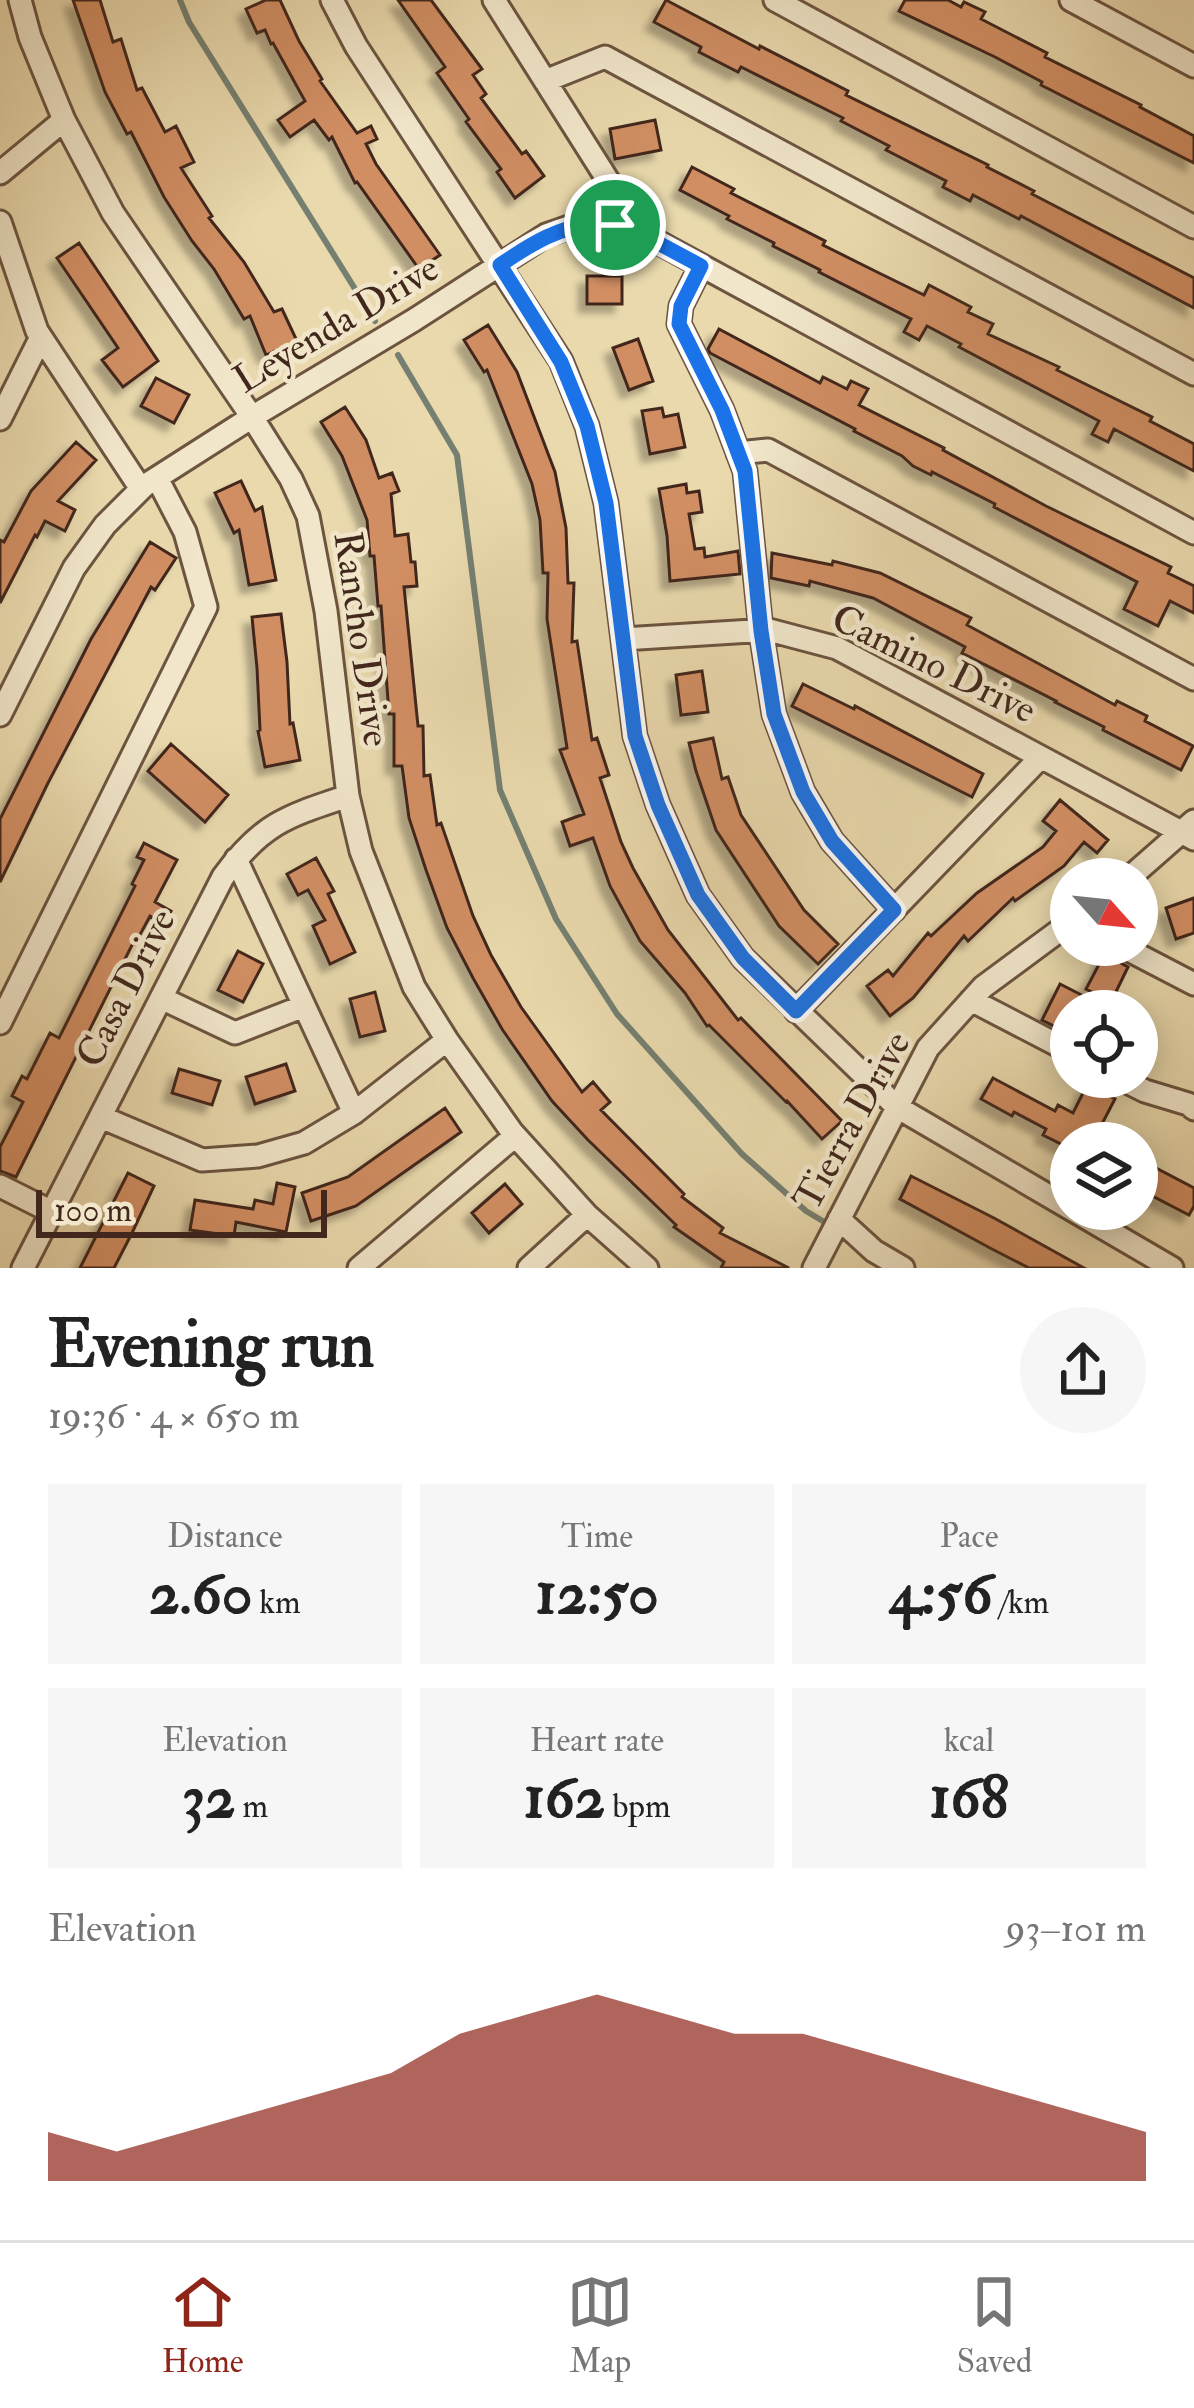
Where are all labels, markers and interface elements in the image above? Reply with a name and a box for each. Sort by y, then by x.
pin [564,174,666,276]
icon: arrive [582,192,648,258]
street label: Leyenda Drive [225,244,447,404]
street label: Rancho Drive [323,528,401,750]
street label: Camino Drive [824,593,1044,735]
north arrow [1050,858,1158,966]
map controls [1050,858,1158,1230]
street label: Casa Drive [65,901,187,1075]
button: locate [1050,990,1158,1098]
street label: Tierra Drive [783,1023,921,1219]
button: layers [1050,1122,1158,1230]
scale bar [36,1184,327,1237]
text: 100 m [54,1190,132,1231]
text: Evening run [48,1304,374,1387]
button: share [1020,1307,1146,1433]
text: 19:36 · 4 × 650 m [48,1391,300,1440]
text: Distance [167,1516,283,1557]
text: Time [561,1516,633,1557]
text: Pace [939,1516,999,1557]
text: 2.60 [149,1557,252,1632]
text: 12:50 [535,1557,659,1632]
text: 4:56 [889,1557,992,1632]
text: km [252,1582,301,1623]
text: /km [992,1582,1049,1623]
text: Elevation [162,1720,288,1761]
text: Heart rate [530,1720,664,1761]
text: kcal [944,1720,994,1761]
text: 32 [182,1761,235,1836]
text: 162 [523,1761,605,1836]
text: 168 [929,1761,1009,1836]
text: m [235,1786,268,1827]
text: bpm [605,1786,671,1827]
text: Elevation [48,1904,197,1953]
text: 93–101 m [1006,1904,1146,1953]
tab: Home [162,2269,244,2382]
tab: Map [567,2269,633,2382]
tab: Saved [957,2269,1032,2382]

